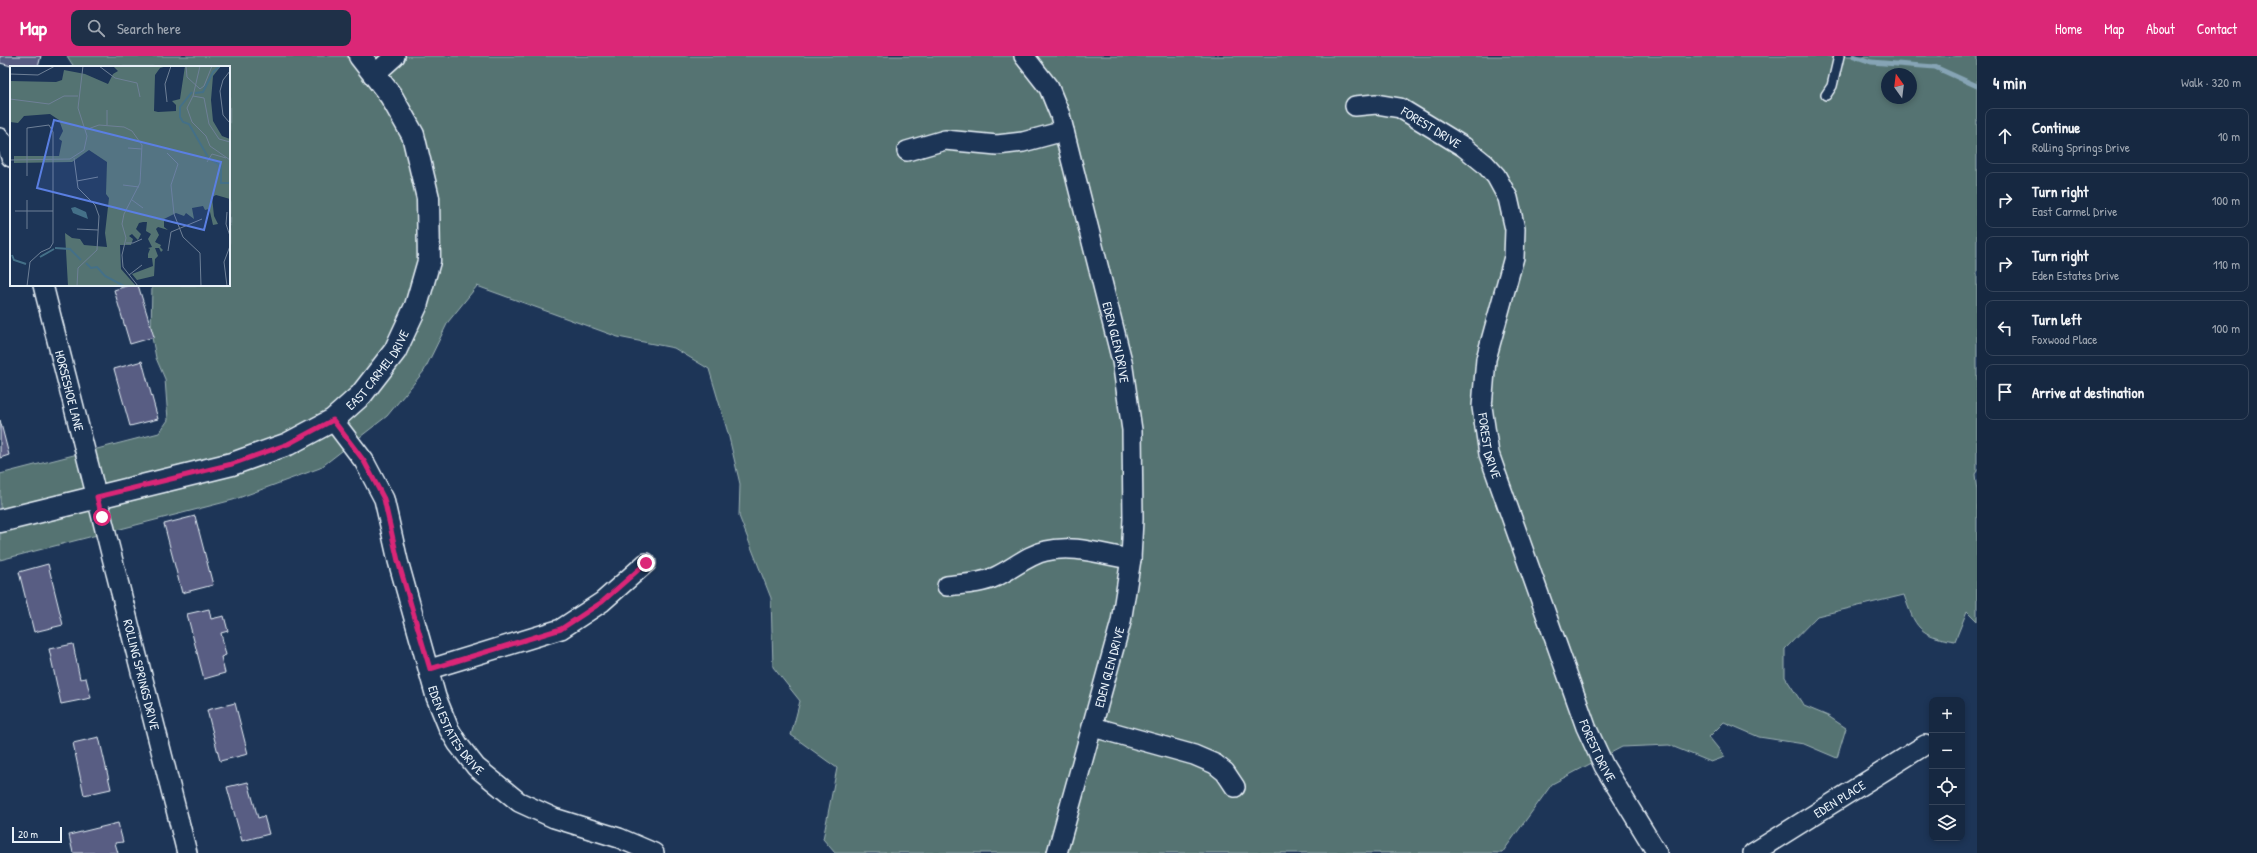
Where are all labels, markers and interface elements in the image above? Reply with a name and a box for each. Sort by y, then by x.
search box [71,10,351,46]
text: Map [20,15,47,41]
icon: search [85,17,107,39]
text: Search here [117,18,181,39]
text: Home [2055,19,2082,38]
text: Map [2104,19,2124,38]
text: About [2146,19,2175,38]
text: Contact [2197,19,2237,38]
inset map [10,66,230,286]
north arrow [1881,68,1917,104]
text: 4 min [1993,71,2026,94]
text: Walk · 320 m [2181,73,2241,91]
street label: FOREST DRIVE [1397,101,1465,152]
text: Continue [2032,117,2080,138]
icon: ahead [1994,125,2016,147]
text: 10 m [2218,127,2240,145]
text: Rolling Springs Drive [2032,138,2130,156]
text: Turn right [2032,181,2088,202]
icon: right [1994,189,2016,211]
text: 100 m [2212,191,2240,209]
text: East Carmel Drive [2032,202,2117,220]
text: Turn right [2032,245,2088,266]
icon: right [1994,253,2016,275]
text: 110 m [2213,255,2240,273]
text: Eden Estates Drive [2032,266,2119,284]
street label: EDEN GLEN DRIVE [1098,300,1134,384]
text: Turn left [2032,309,2082,330]
icon: left [1994,317,2016,339]
text: 100 m [2212,319,2240,337]
street label: EAST CARMEL DRIVE [342,327,413,414]
text: Foxwood Place [2032,330,2098,348]
street label: HORSESHOE LANE [51,348,89,433]
icon: arrive [1994,381,2016,403]
text: Arrive at destination [2032,382,2144,403]
street label: FOREST DRIVE [1474,411,1506,481]
route start [93,508,111,526]
route end [637,554,655,572]
street label: ROLLING SPRINGS DRIVE [119,617,165,732]
street label: EDEN GLEN DRIVE [1090,625,1128,709]
street label: EDEN ESTATES DRIVE [424,683,488,779]
map controls [1929,697,1965,841]
button: + [1929,697,1965,733]
street label: FOREST DRIVE [1575,716,1621,785]
button: − [1929,733,1965,769]
button: locate [1929,769,1965,805]
street label: EDEN PLACE [1810,776,1869,822]
button: layers [1929,805,1965,841]
scale bar [12,825,62,844]
text: 20 m [18,827,38,841]

